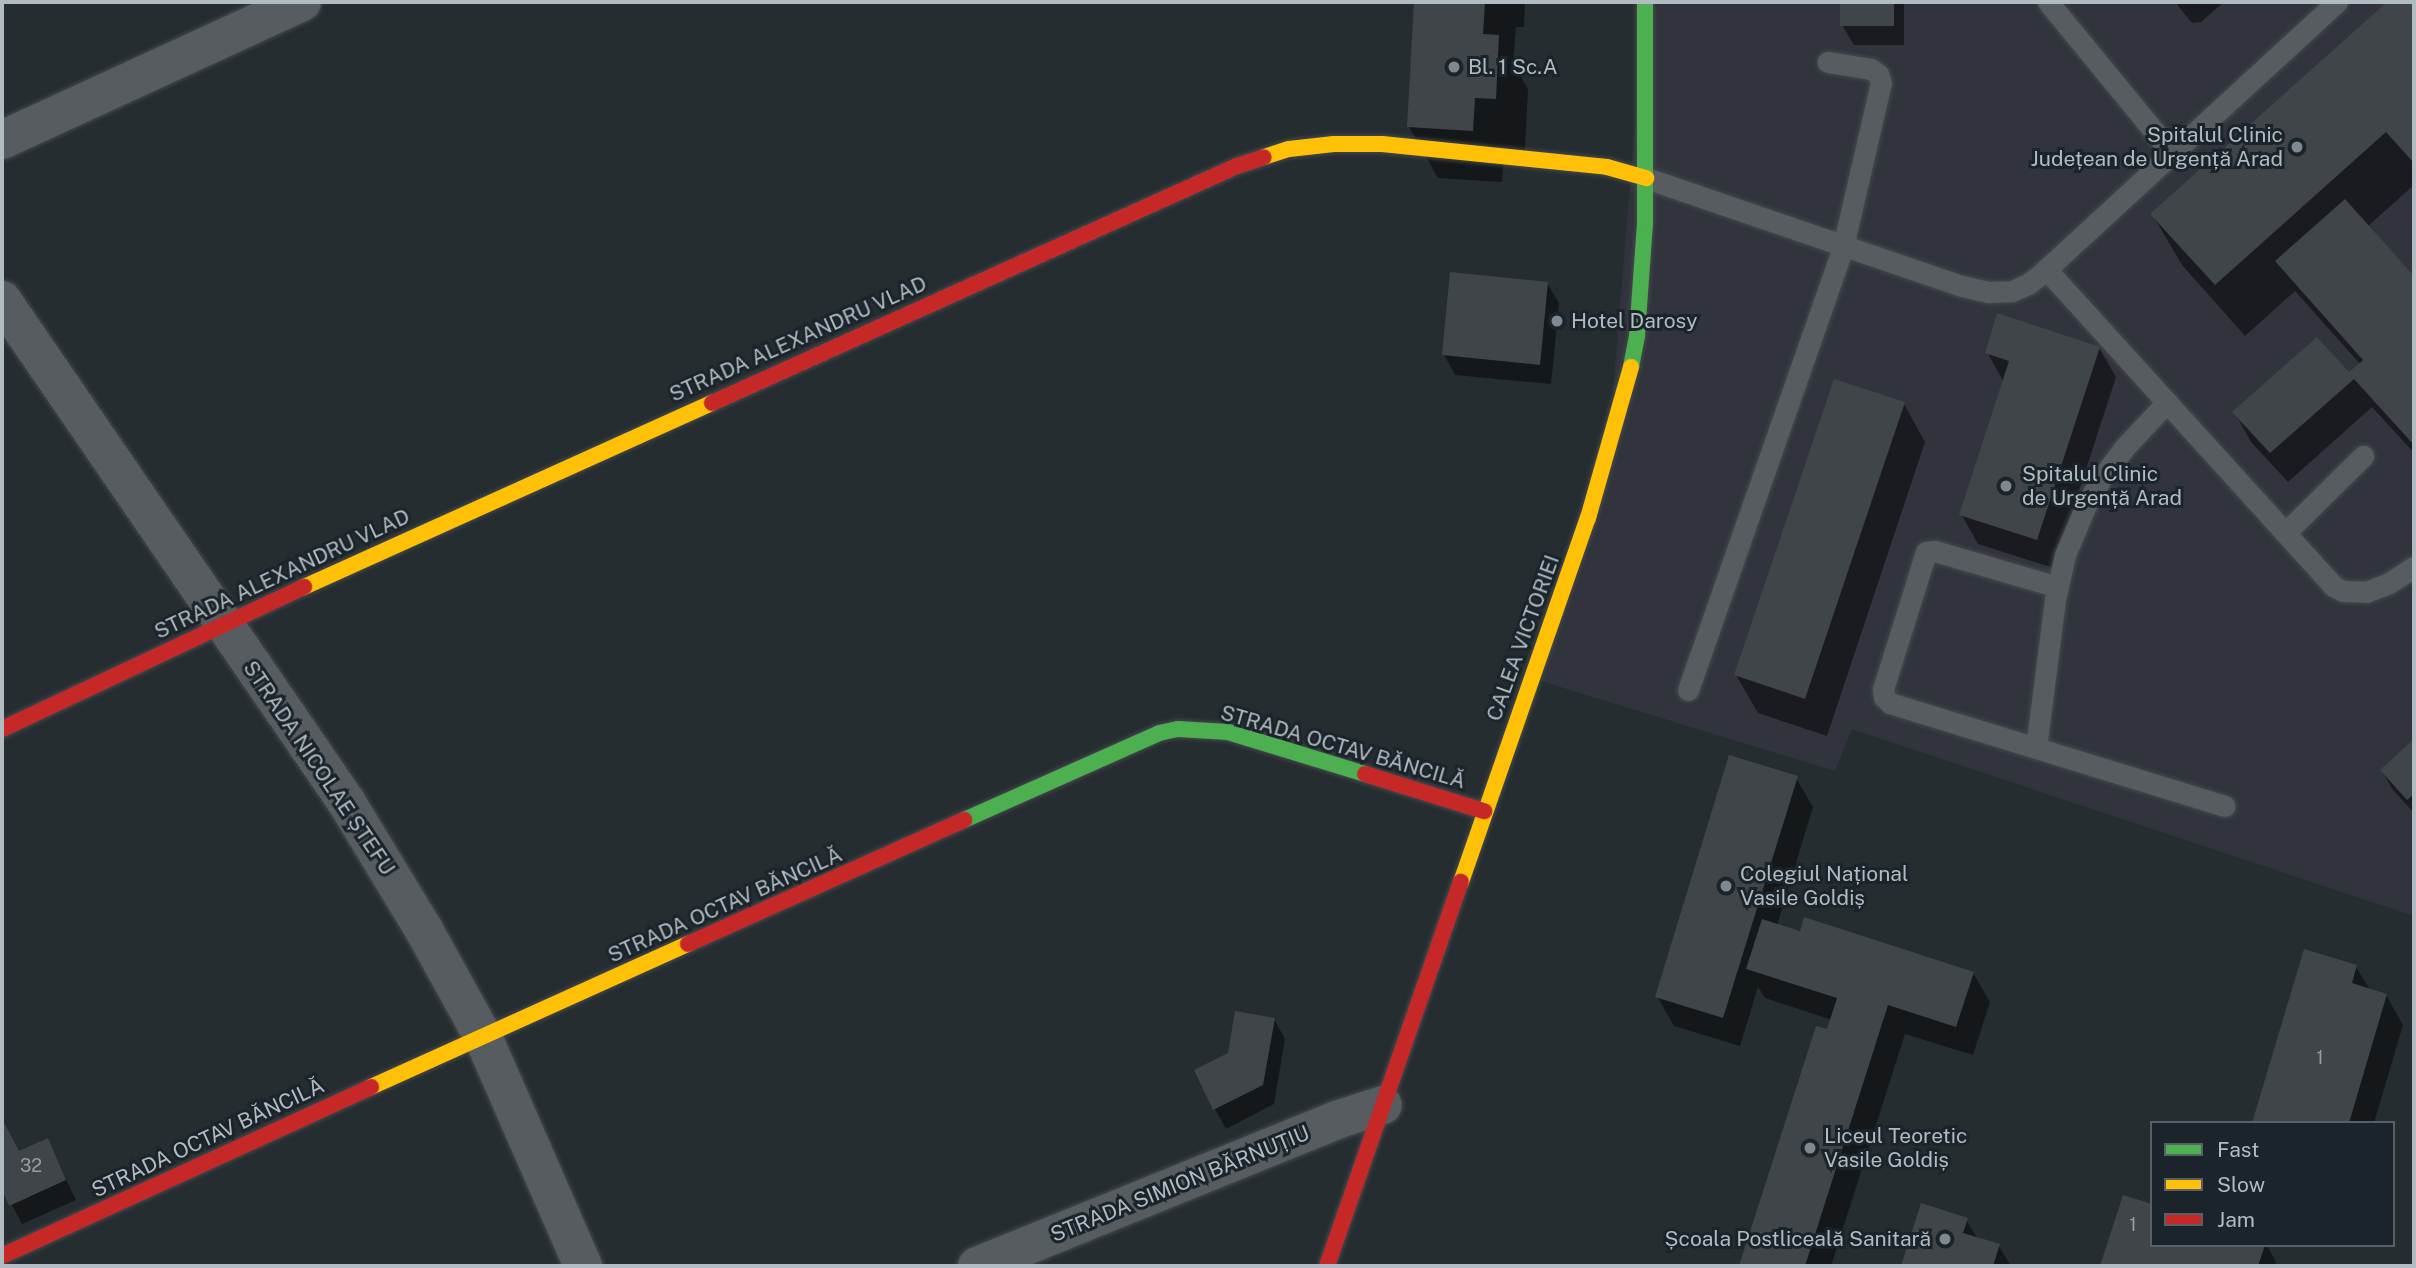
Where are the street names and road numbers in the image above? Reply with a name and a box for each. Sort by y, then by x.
street label: STRADA ALEXANDRU VLAD [665,271,931,407]
street label: STRADA ALEXANDRU VLAD [150,504,414,644]
street label: CALEA VICTORIEI [1481,551,1565,725]
street label: STRADA NICOLAE ȘTEFU [238,656,400,880]
street label: STRADA OCTAV BĂNCILĂ [1218,700,1468,794]
street label: STRADA OCTAV BĂNCILĂ [604,842,846,968]
street label: STRADA OCTAV BĂNCILĂ [88,1073,328,1203]
street label: STRADA SIMION BĂRNUȚIU [1047,1120,1313,1248]

